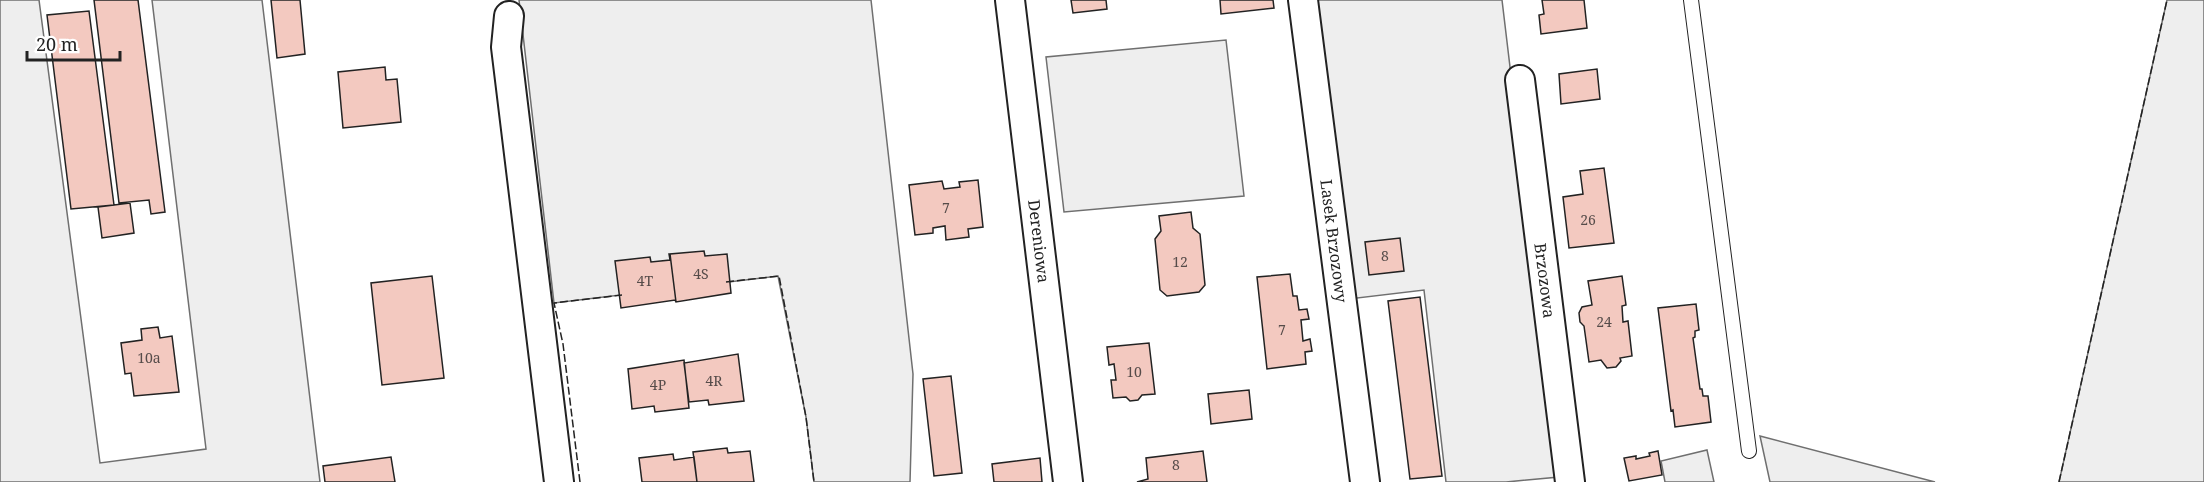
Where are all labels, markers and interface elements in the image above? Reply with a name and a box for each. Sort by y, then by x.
scale bar [27,24,120,62]
text: 20 m [36,32,78,56]
street label: Lasek Brzozowy [1315,178,1353,305]
house number: 7 [942,198,950,217]
street label: Dereniowa [1023,198,1055,284]
house number: 26 [1580,210,1596,229]
street label: Brzozowa [1529,242,1561,319]
house number: 8 [1381,246,1389,265]
house number: 12 [1172,252,1188,271]
house number: 4S [693,264,709,283]
house number: 4T [637,271,654,290]
house number: 24 [1596,312,1612,331]
house number: 7 [1278,320,1286,339]
house number: 10a [137,348,161,367]
house number: 10 [1126,362,1142,381]
house number: 4R [705,371,723,390]
house number: 4P [650,375,666,394]
house number: 8 [1172,455,1180,474]

